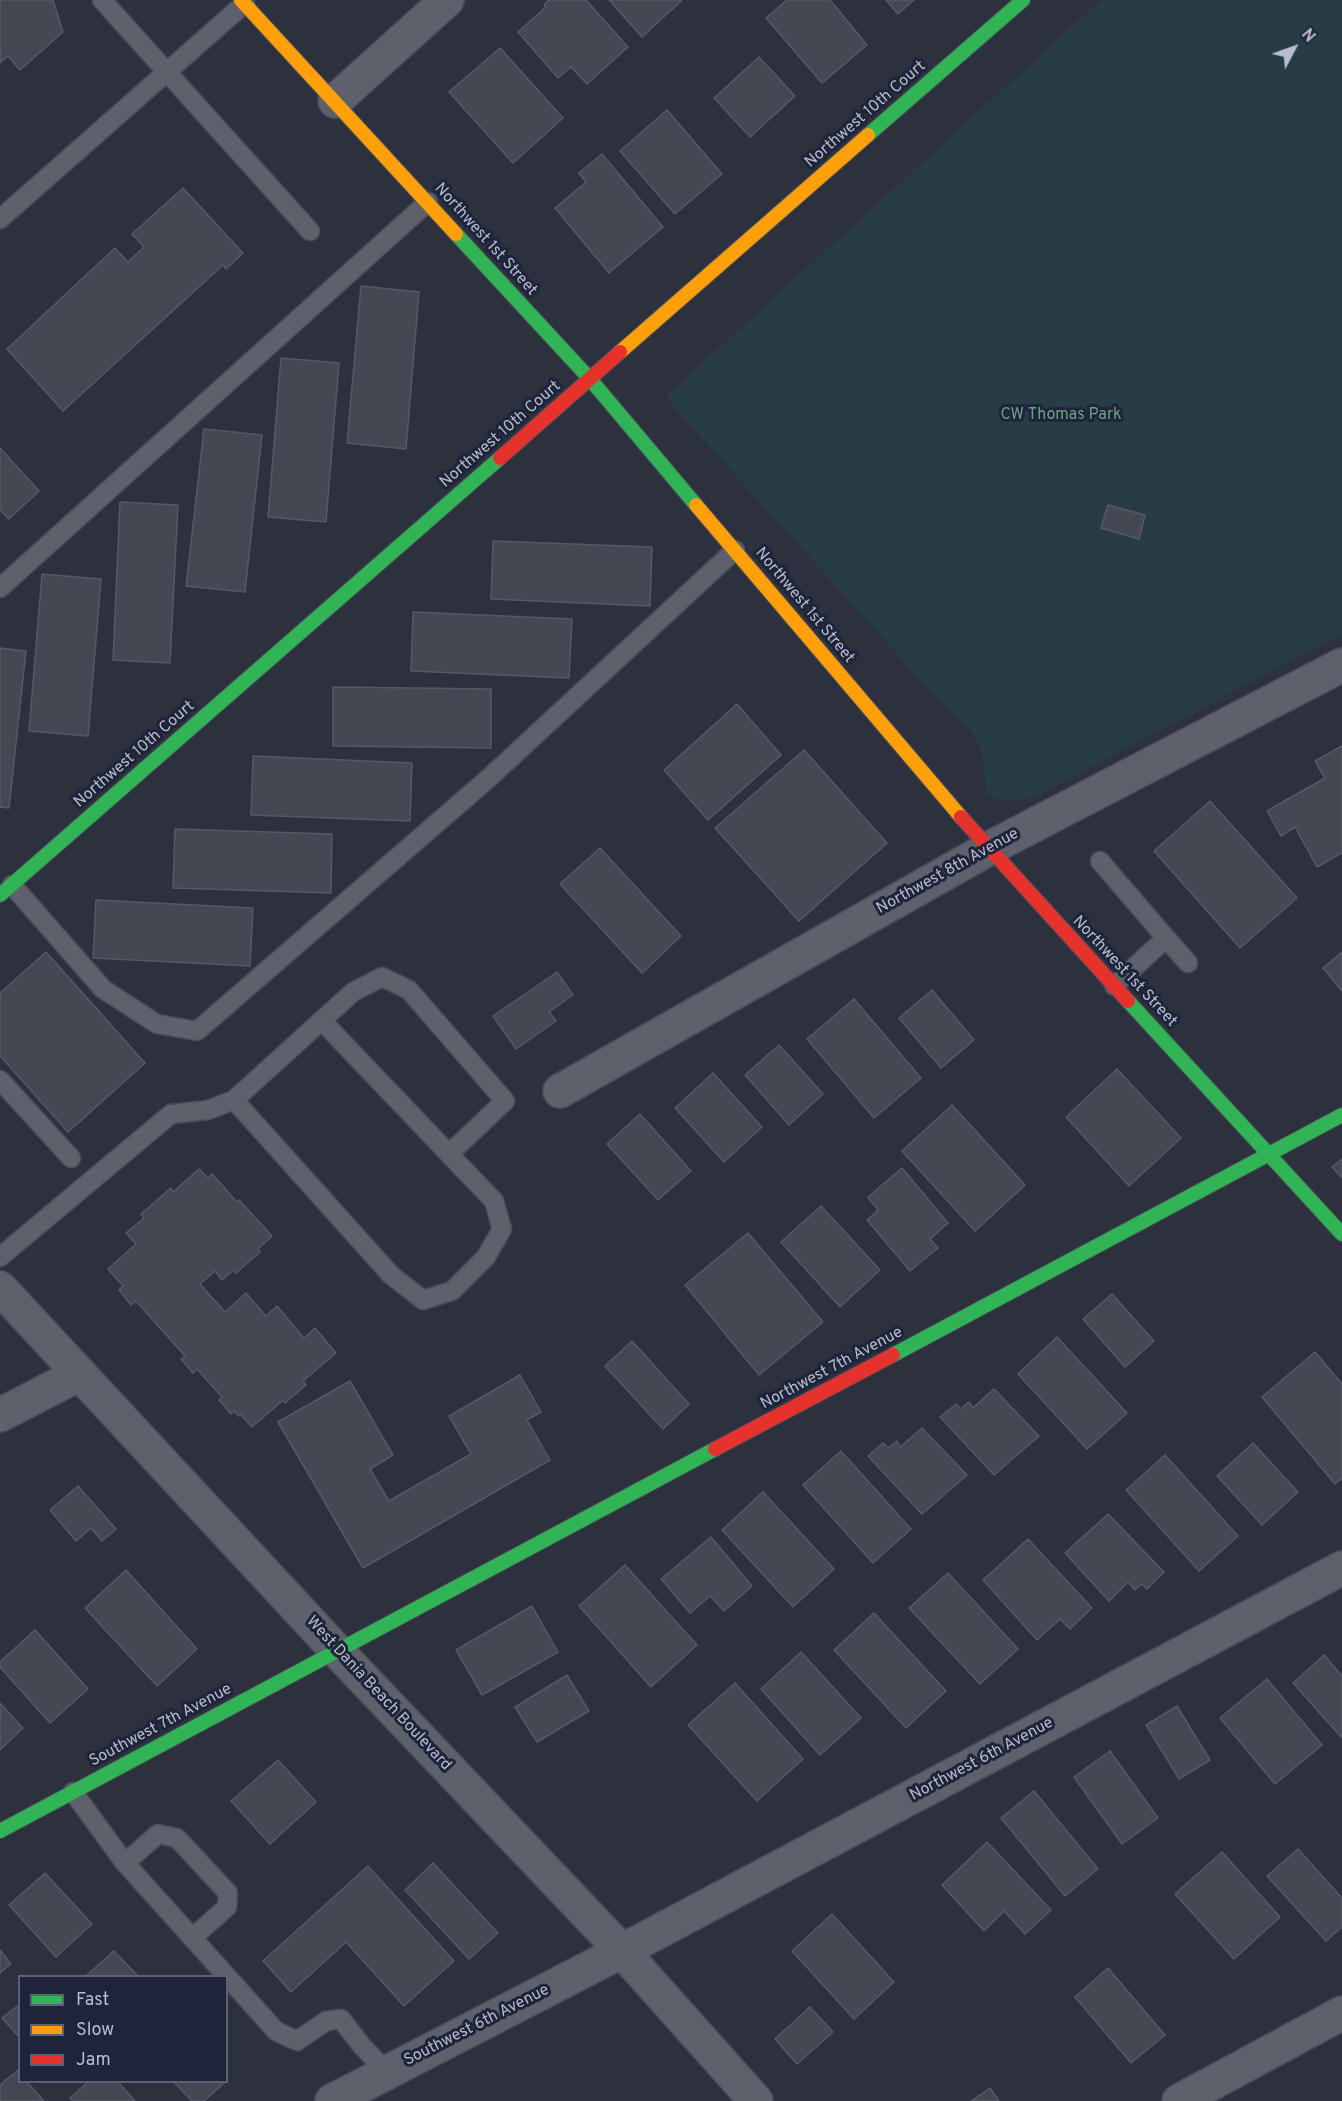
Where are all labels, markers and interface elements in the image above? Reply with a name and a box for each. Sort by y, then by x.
north arrow [1264,18,1324,78]
text: N [1296,25,1319,47]
street label: Northwest 10th Court [802,57,930,173]
street label: Northwest 1st Street [429,180,541,300]
street label: Northwest 10th Court [437,377,565,493]
park label: CW Thomas Park [1000,406,1122,426]
street label: Northwest 1st Street [750,544,858,668]
street label: Northwest 10th Court [71,697,199,813]
street label: Northwest 8th Avenue [874,825,1022,919]
street label: Northwest 1st Street [1068,912,1180,1032]
street label: Northwest 7th Avenue [758,1323,906,1415]
street label: West Dania Beach Boulevard [301,1613,455,1775]
street label: Southwest 7th Avenue [87,1680,235,1772]
street label: Northwest 6th Avenue [907,1714,1057,1806]
legend [18,1975,228,2083]
street label: Southwest 6th Avenue [401,1981,553,2071]
text: Fast [76,1989,109,2012]
text: Slow [76,2019,114,2042]
text: Jam [76,2049,111,2072]

